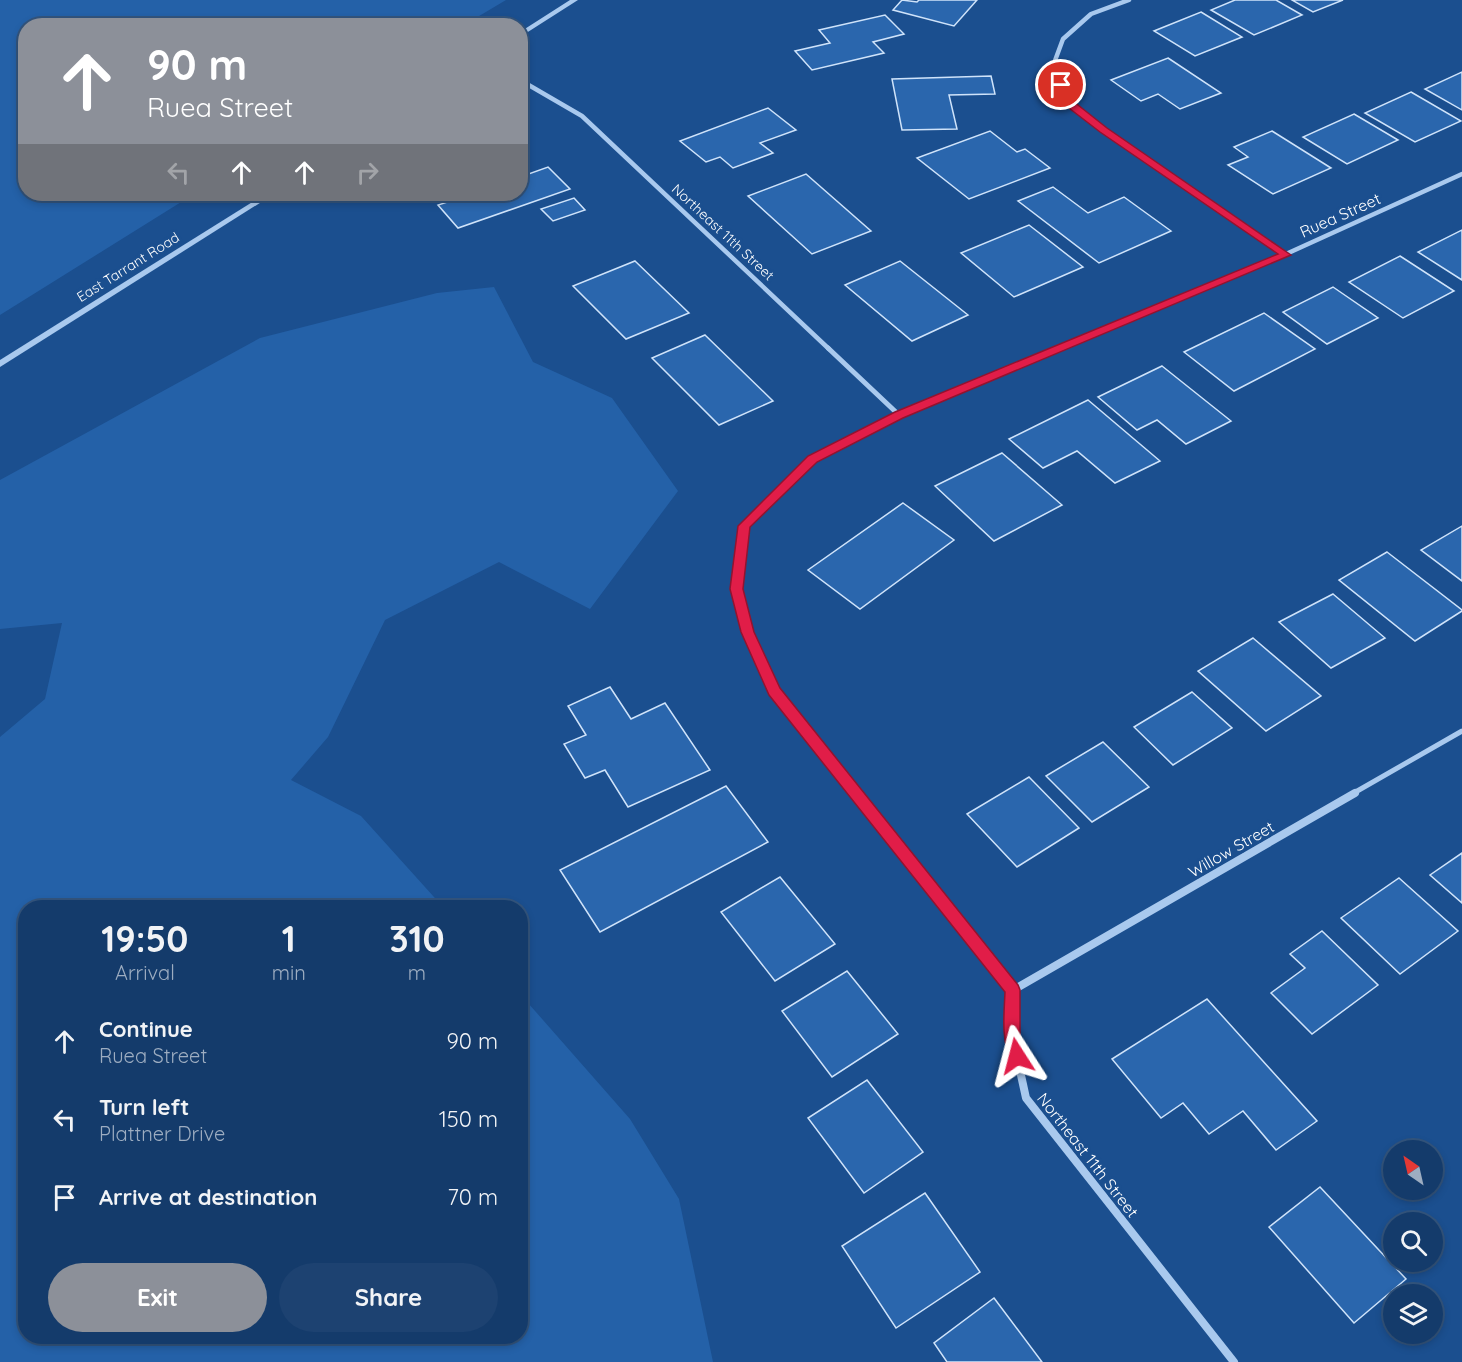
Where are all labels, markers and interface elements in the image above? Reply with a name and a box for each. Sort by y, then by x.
text: 90 m [147,38,247,91]
icon: ahead [48,42,126,120]
pin [1035,59,1086,110]
icon: arrive [1044,68,1077,101]
text: Ruea Street [147,90,293,124]
icon: left [162,156,195,189]
icon: ahead [225,156,258,189]
icon: ahead [288,156,321,189]
icon: right [351,156,384,189]
street label: Northeast 11th Street [668,180,778,284]
street label: Ruea Street [1296,188,1384,242]
street label: East Tarrant Road [73,228,183,306]
street label: Willow Street [1184,816,1278,882]
text: 19:50 [101,916,188,961]
text: 1 [282,916,296,961]
text: 310 [389,916,445,961]
text: Arrival [115,960,175,985]
text: min [272,960,306,985]
text: m [408,960,426,985]
text: Continue [99,1015,193,1043]
position arrow [985,1024,1049,1088]
icon: ahead [48,1025,81,1058]
text: 90 m [447,1027,498,1055]
text: Ruea Street [99,1043,207,1068]
street label: Northeast 11th Street [1033,1089,1143,1221]
text: Turn left [99,1093,189,1121]
icon: left [48,1103,81,1136]
text: 150 m [439,1105,498,1133]
text: Plattner Drive [99,1121,225,1146]
north arrow [1383,1140,1443,1200]
map controls [1383,1140,1443,1344]
icon: arrive [48,1181,81,1214]
text: Arrive at destination [99,1183,317,1211]
text: 70 m [448,1183,498,1211]
button: search [1383,1212,1443,1272]
button: Exit [48,1263,267,1332]
button: Share [279,1263,498,1332]
button: layers [1383,1284,1443,1344]

